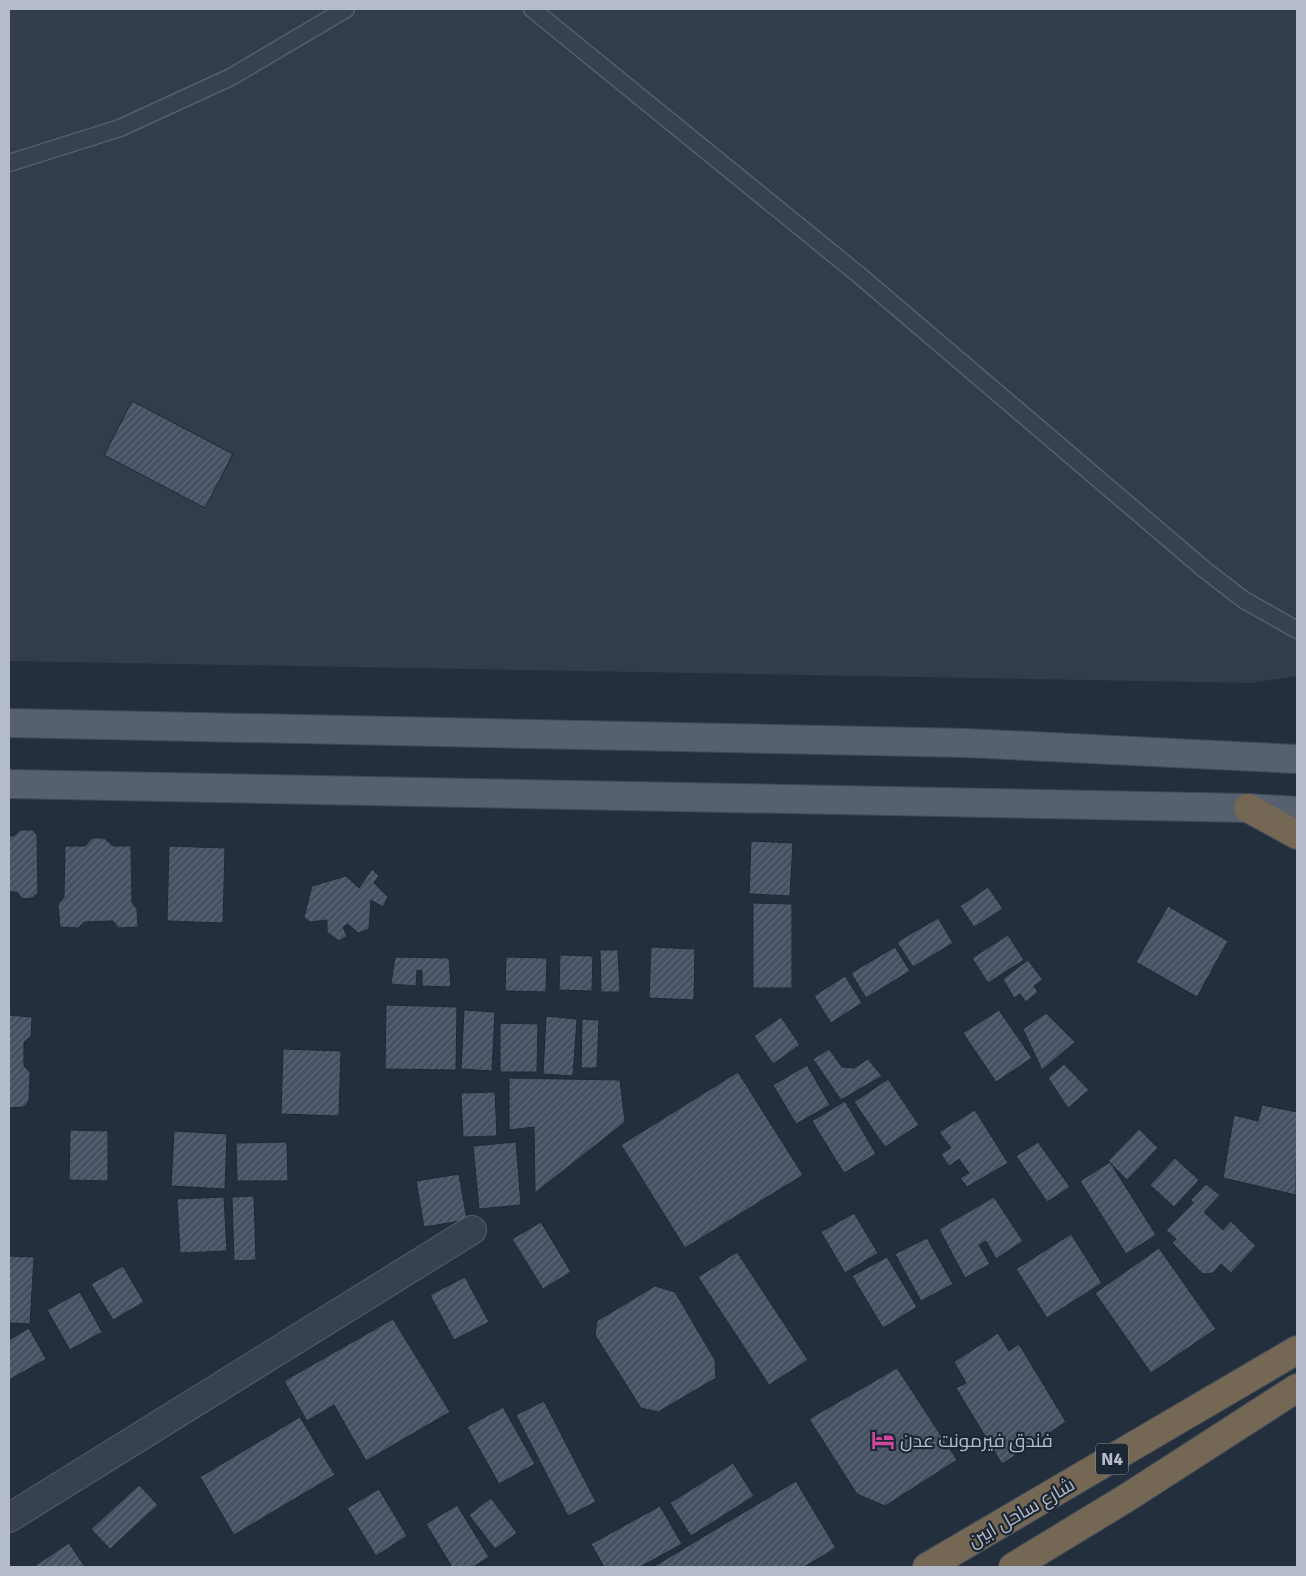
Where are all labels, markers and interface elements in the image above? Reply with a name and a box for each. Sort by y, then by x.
hotel icon: فندق فيرمونت عدن [870,1427,896,1453]
place label: فندق فيرمونت عدن [900,1429,1053,1453]
road number: N4 [1096,1444,1128,1475]
street label: شارع ساحل ابين [964,1473,1080,1554]

